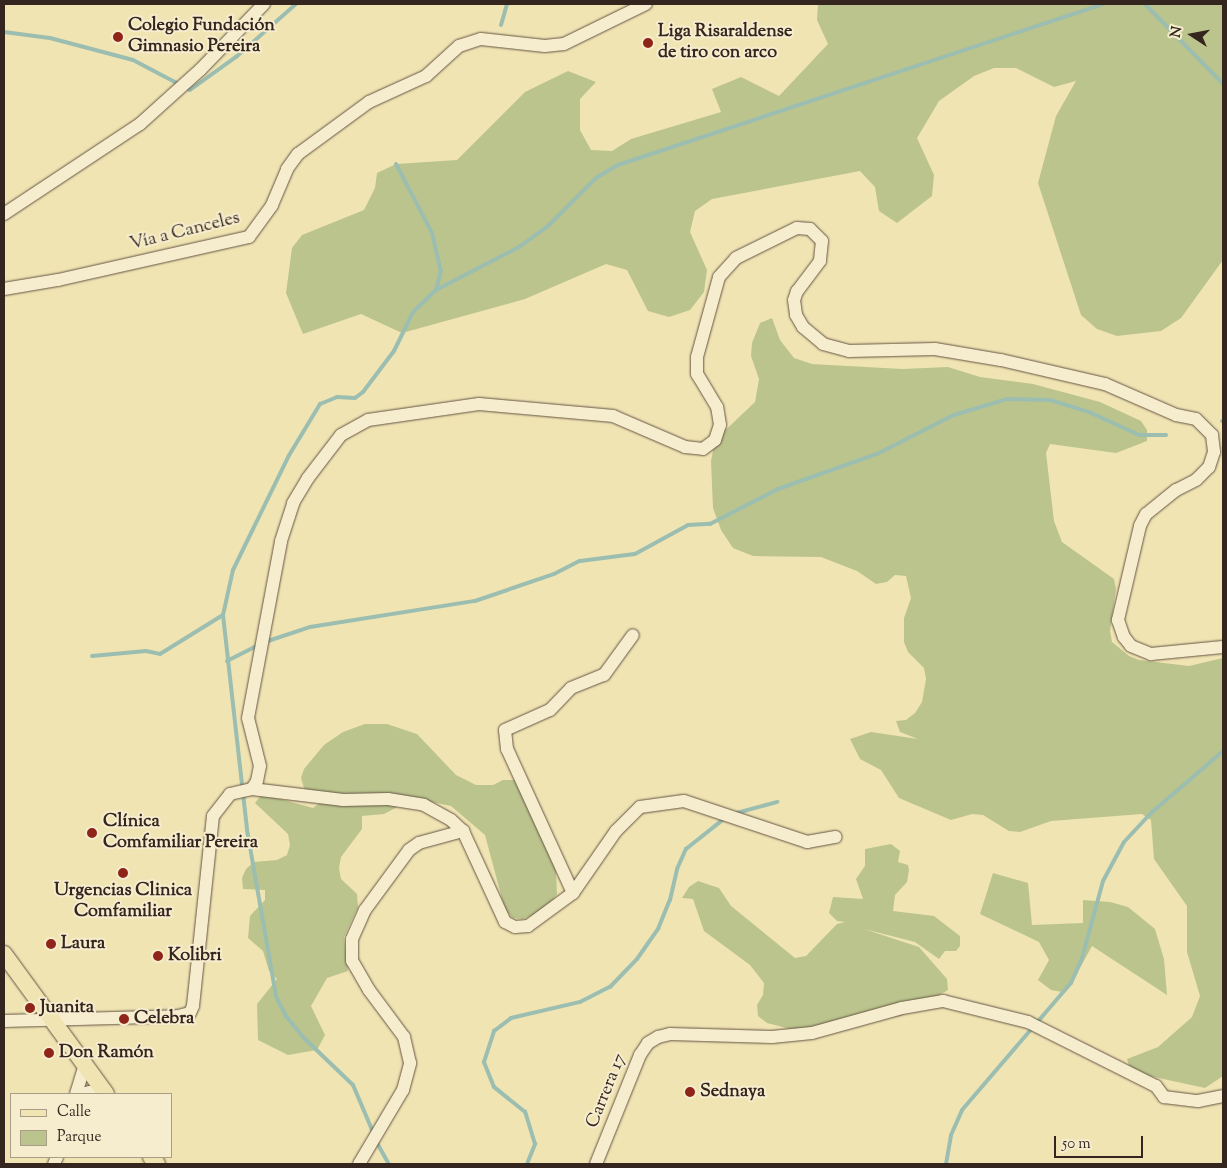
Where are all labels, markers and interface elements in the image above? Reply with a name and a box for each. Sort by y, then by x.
north arrow [1167,10,1217,60]
place label: Colegio Fundación Gimnasio Pereira [128,16,275,58]
place label: Liga Risaraldense de tiro con arco [658,22,792,64]
text: N [1166,25,1188,40]
marker: Colegio Fundación Gimnasio Pereira [112,31,124,43]
marker: Liga Risaraldense de tiro con arco [642,37,654,49]
street label: Vía a Canceles [128,208,242,256]
place label: Clínica Comfamiliar Pereira [103,812,258,854]
marker: Clínica Comfamiliar Pereira [85,826,99,840]
marker: Urgencias Clinica Comfamiliar [117,867,129,879]
place label: Urgencias Clinica Comfamiliar [54,881,192,924]
place label: Laura [61,933,105,955]
marker: Laura [45,938,57,950]
place label: Kolibri [168,945,222,967]
marker: Kolibri [152,950,164,962]
place label: Juanita [40,997,94,1019]
marker: Juanita [24,1002,36,1014]
place label: Celebra [134,1008,194,1030]
marker: Celebra [118,1013,130,1025]
place label: Don Ramón [59,1042,154,1064]
marker: Don Ramón [43,1047,55,1059]
street label: Carrera 17 [582,1051,632,1131]
place label: Sednaya [700,1081,765,1103]
marker: Sednaya [684,1086,696,1098]
legend [10,1093,172,1158]
text: Calle [57,1102,91,1123]
scale bar [1057,1126,1146,1158]
text: Parque [57,1127,101,1148]
text: 50 m [1062,1134,1091,1155]

